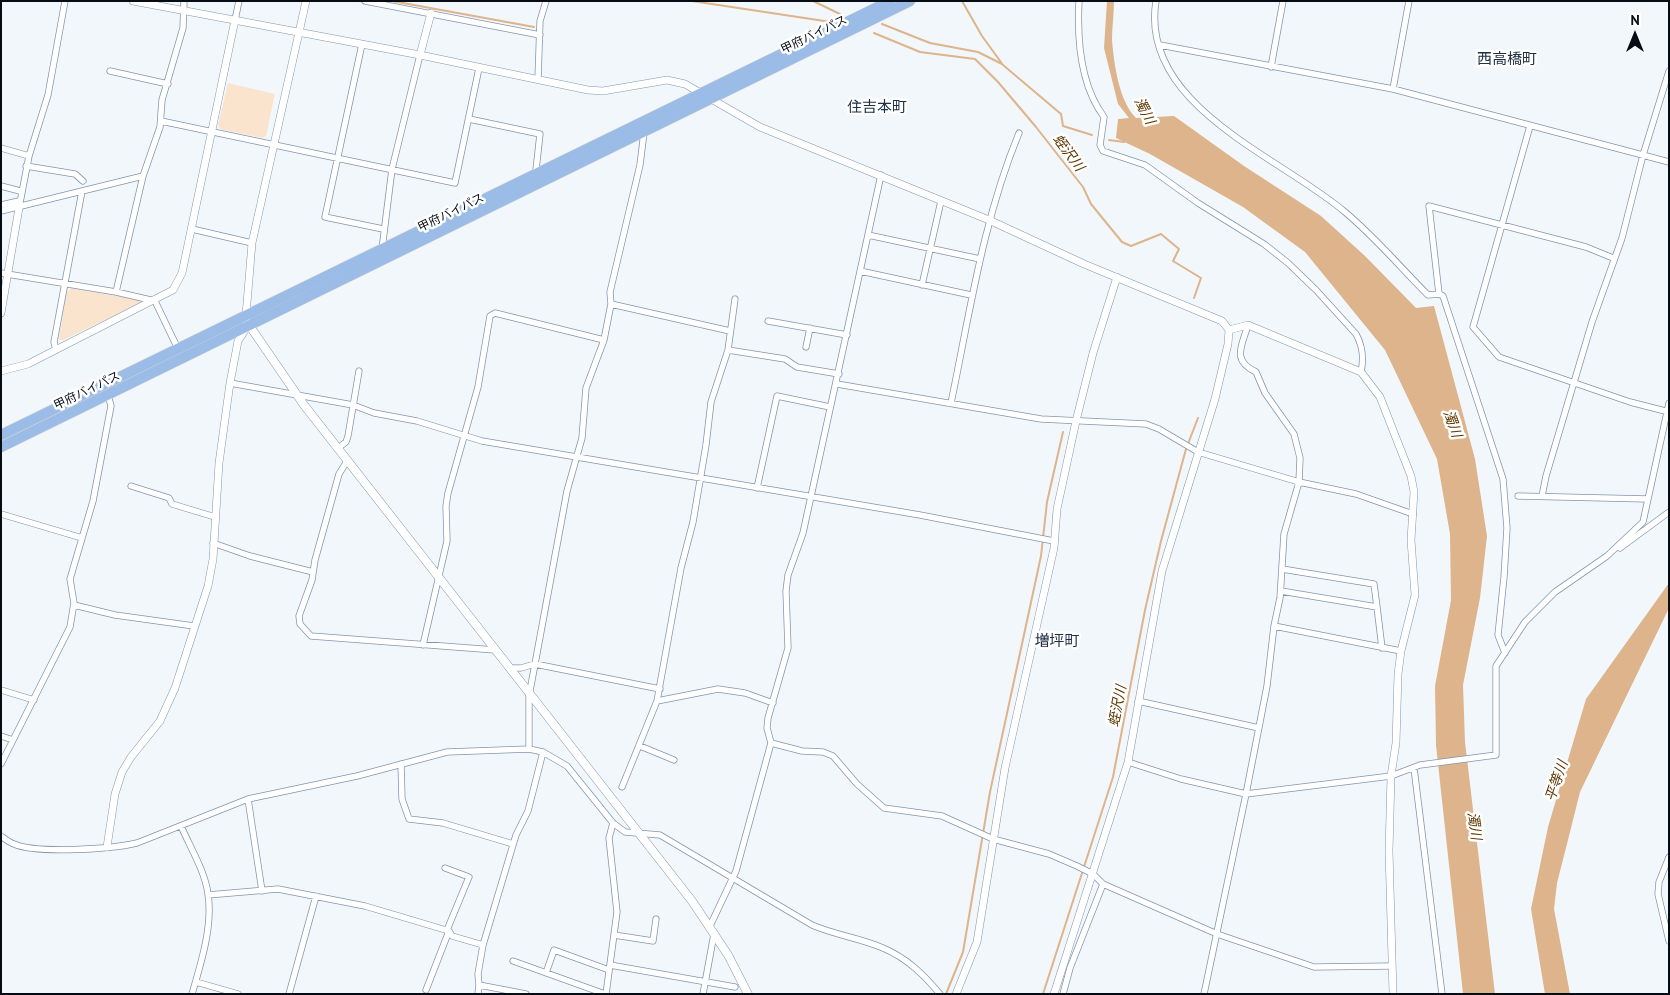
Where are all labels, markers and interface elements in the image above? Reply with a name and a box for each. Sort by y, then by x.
north arrow [1610,10,1660,60]
text: N [1630,11,1640,29]
street label: 甲府バイパス [778,13,850,57]
district label: 西高橋町 [1477,51,1537,69]
water label: 濁川 [1130,95,1158,127]
district label: 住吉本町 [847,99,907,117]
water label: 蛭沢川 [1049,131,1087,175]
street label: 甲府バイパス [415,191,487,235]
street label: 甲府バイパス [51,369,123,413]
water label: 濁川 [1439,408,1465,440]
district label: 増坪町 [1035,633,1079,651]
water label: 蛭沢川 [1106,684,1130,728]
water label: 平等川 [1542,758,1572,804]
water label: 濁川 [1464,811,1484,841]

